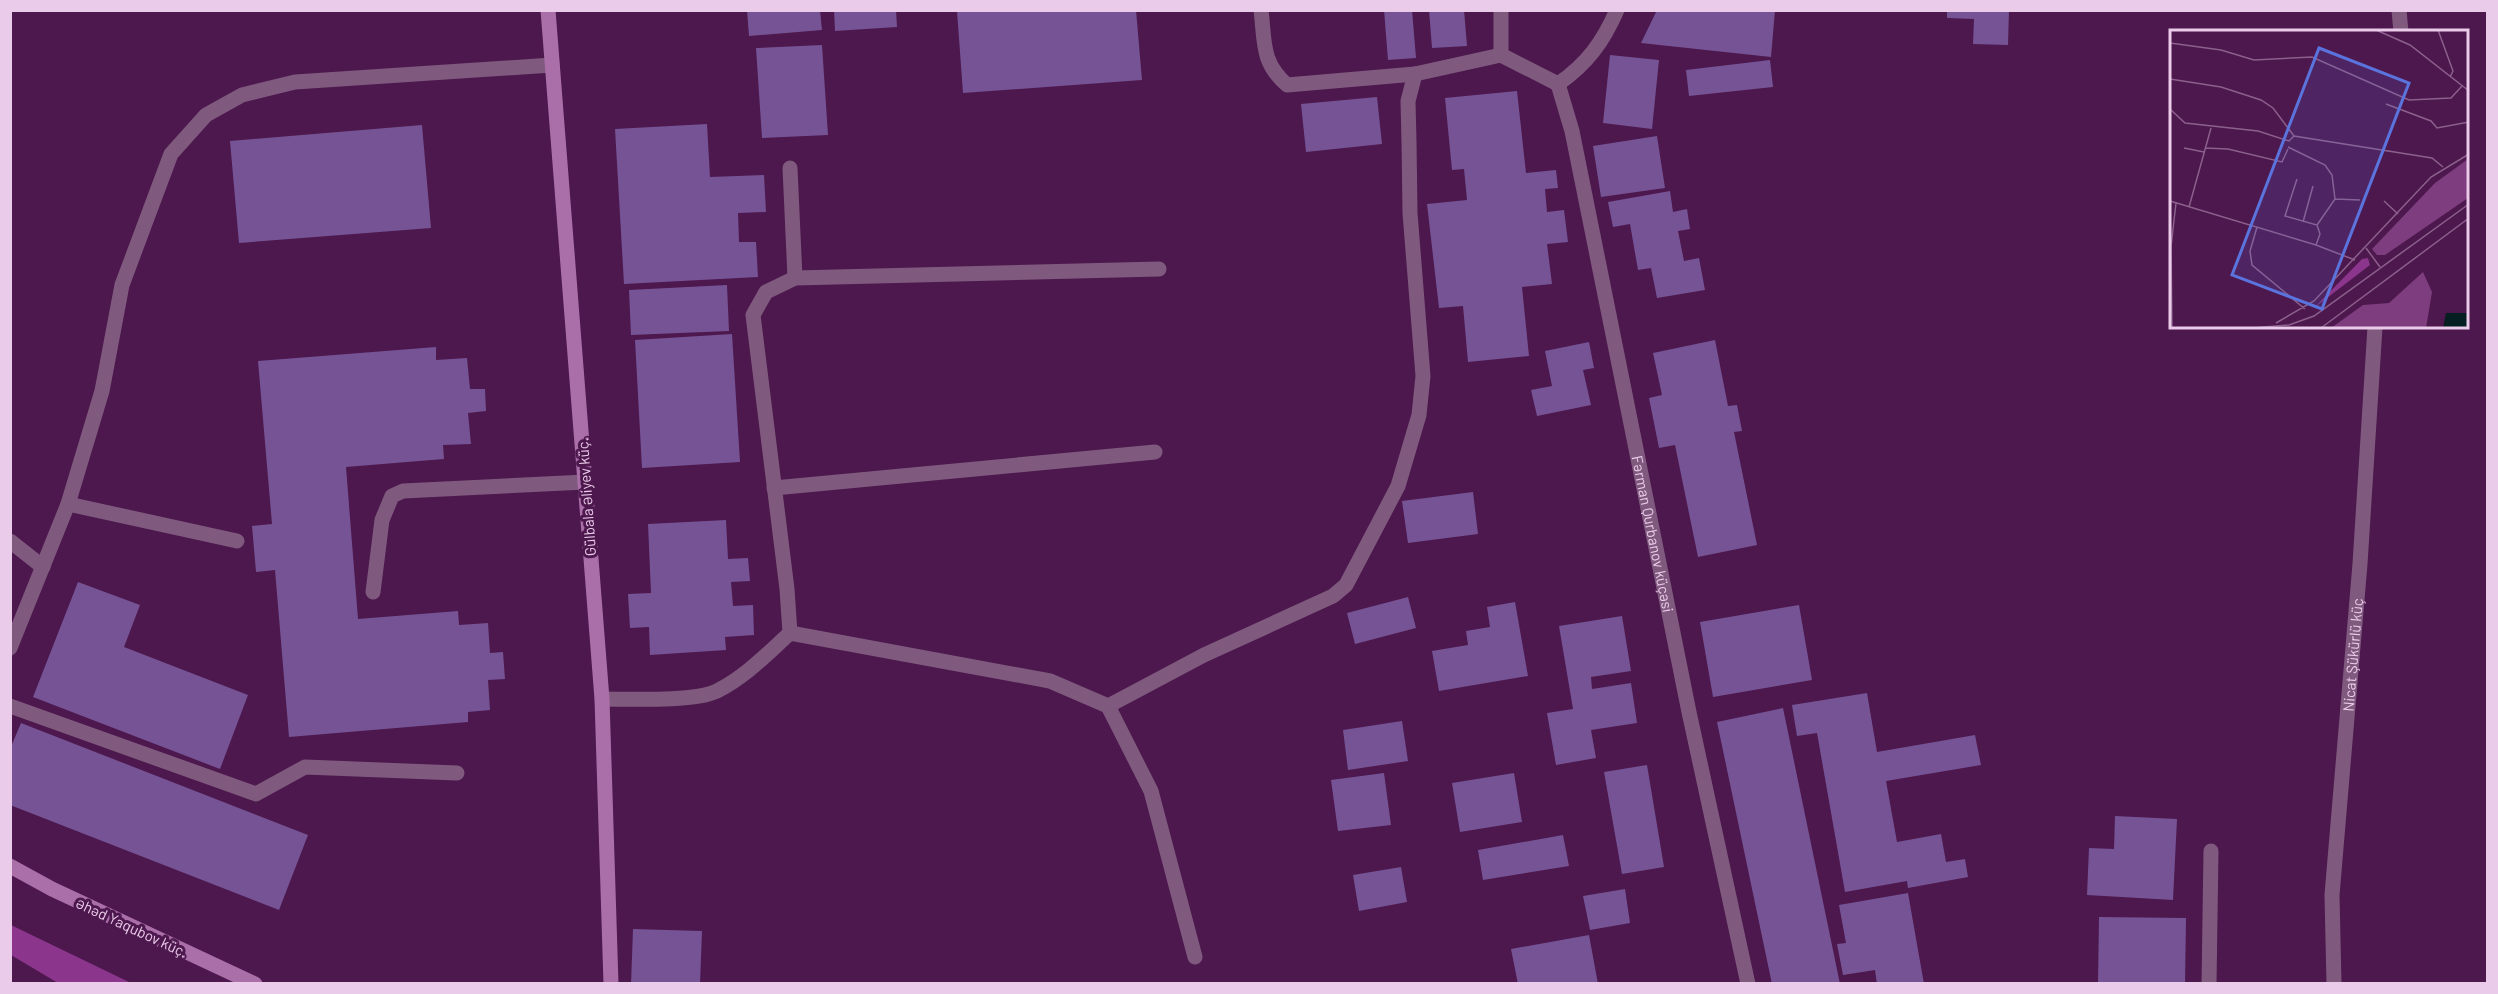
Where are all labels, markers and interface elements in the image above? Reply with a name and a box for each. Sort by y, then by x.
inset map [2170,30,2468,328]
street label: Gülbala Əliyev küç. [573,437,599,557]
street label: Fərman Qurbanov küçəsi [1629,454,1678,614]
street label: Nicat Şükürlü küç [2339,597,2366,712]
street label: Əhəd Yaqubov küç. [73,893,191,961]

